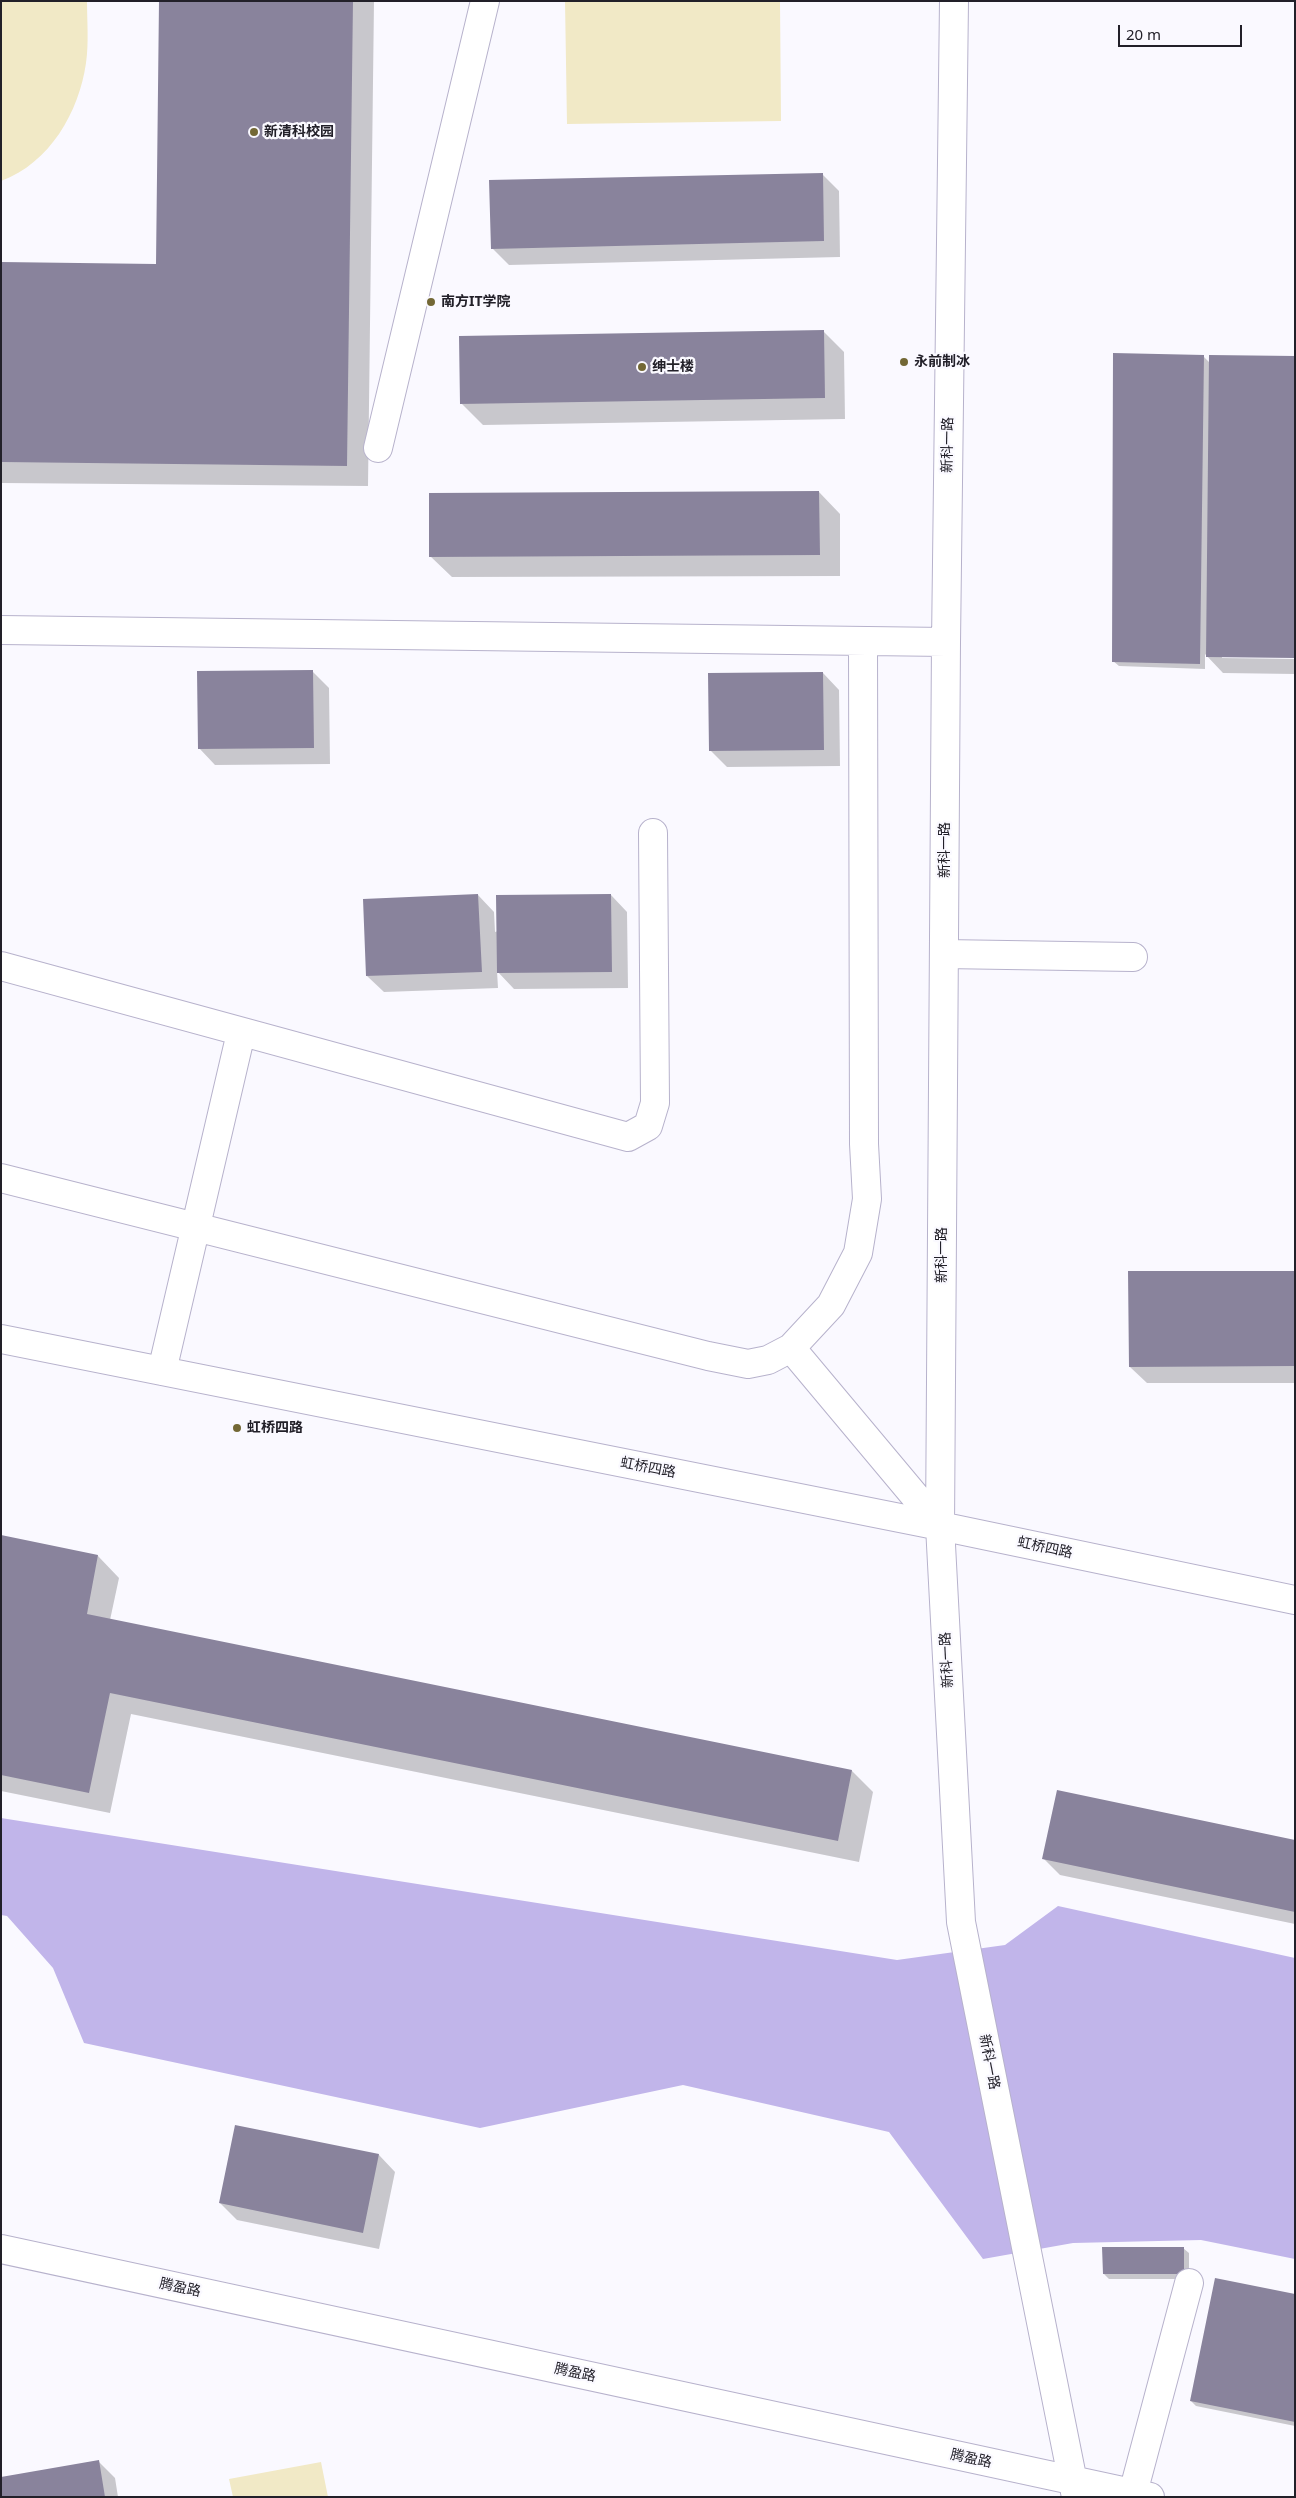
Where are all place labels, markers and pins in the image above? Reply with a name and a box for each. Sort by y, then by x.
place label: 新清科校园 [264,124,334,140]
marker: 新清科校园 [248,126,260,138]
place label: 南方IT学院 [441,294,511,310]
marker: 南方IT学院 [425,296,437,308]
place label: 永前制冰 [914,354,970,370]
marker: 永前制冰 [898,356,910,368]
place label: 绅士楼 [652,359,694,375]
marker: 绅士楼 [636,361,648,373]
place label: 虹桥四路 [247,1420,303,1436]
marker: 虹桥四路 [231,1422,243,1434]

